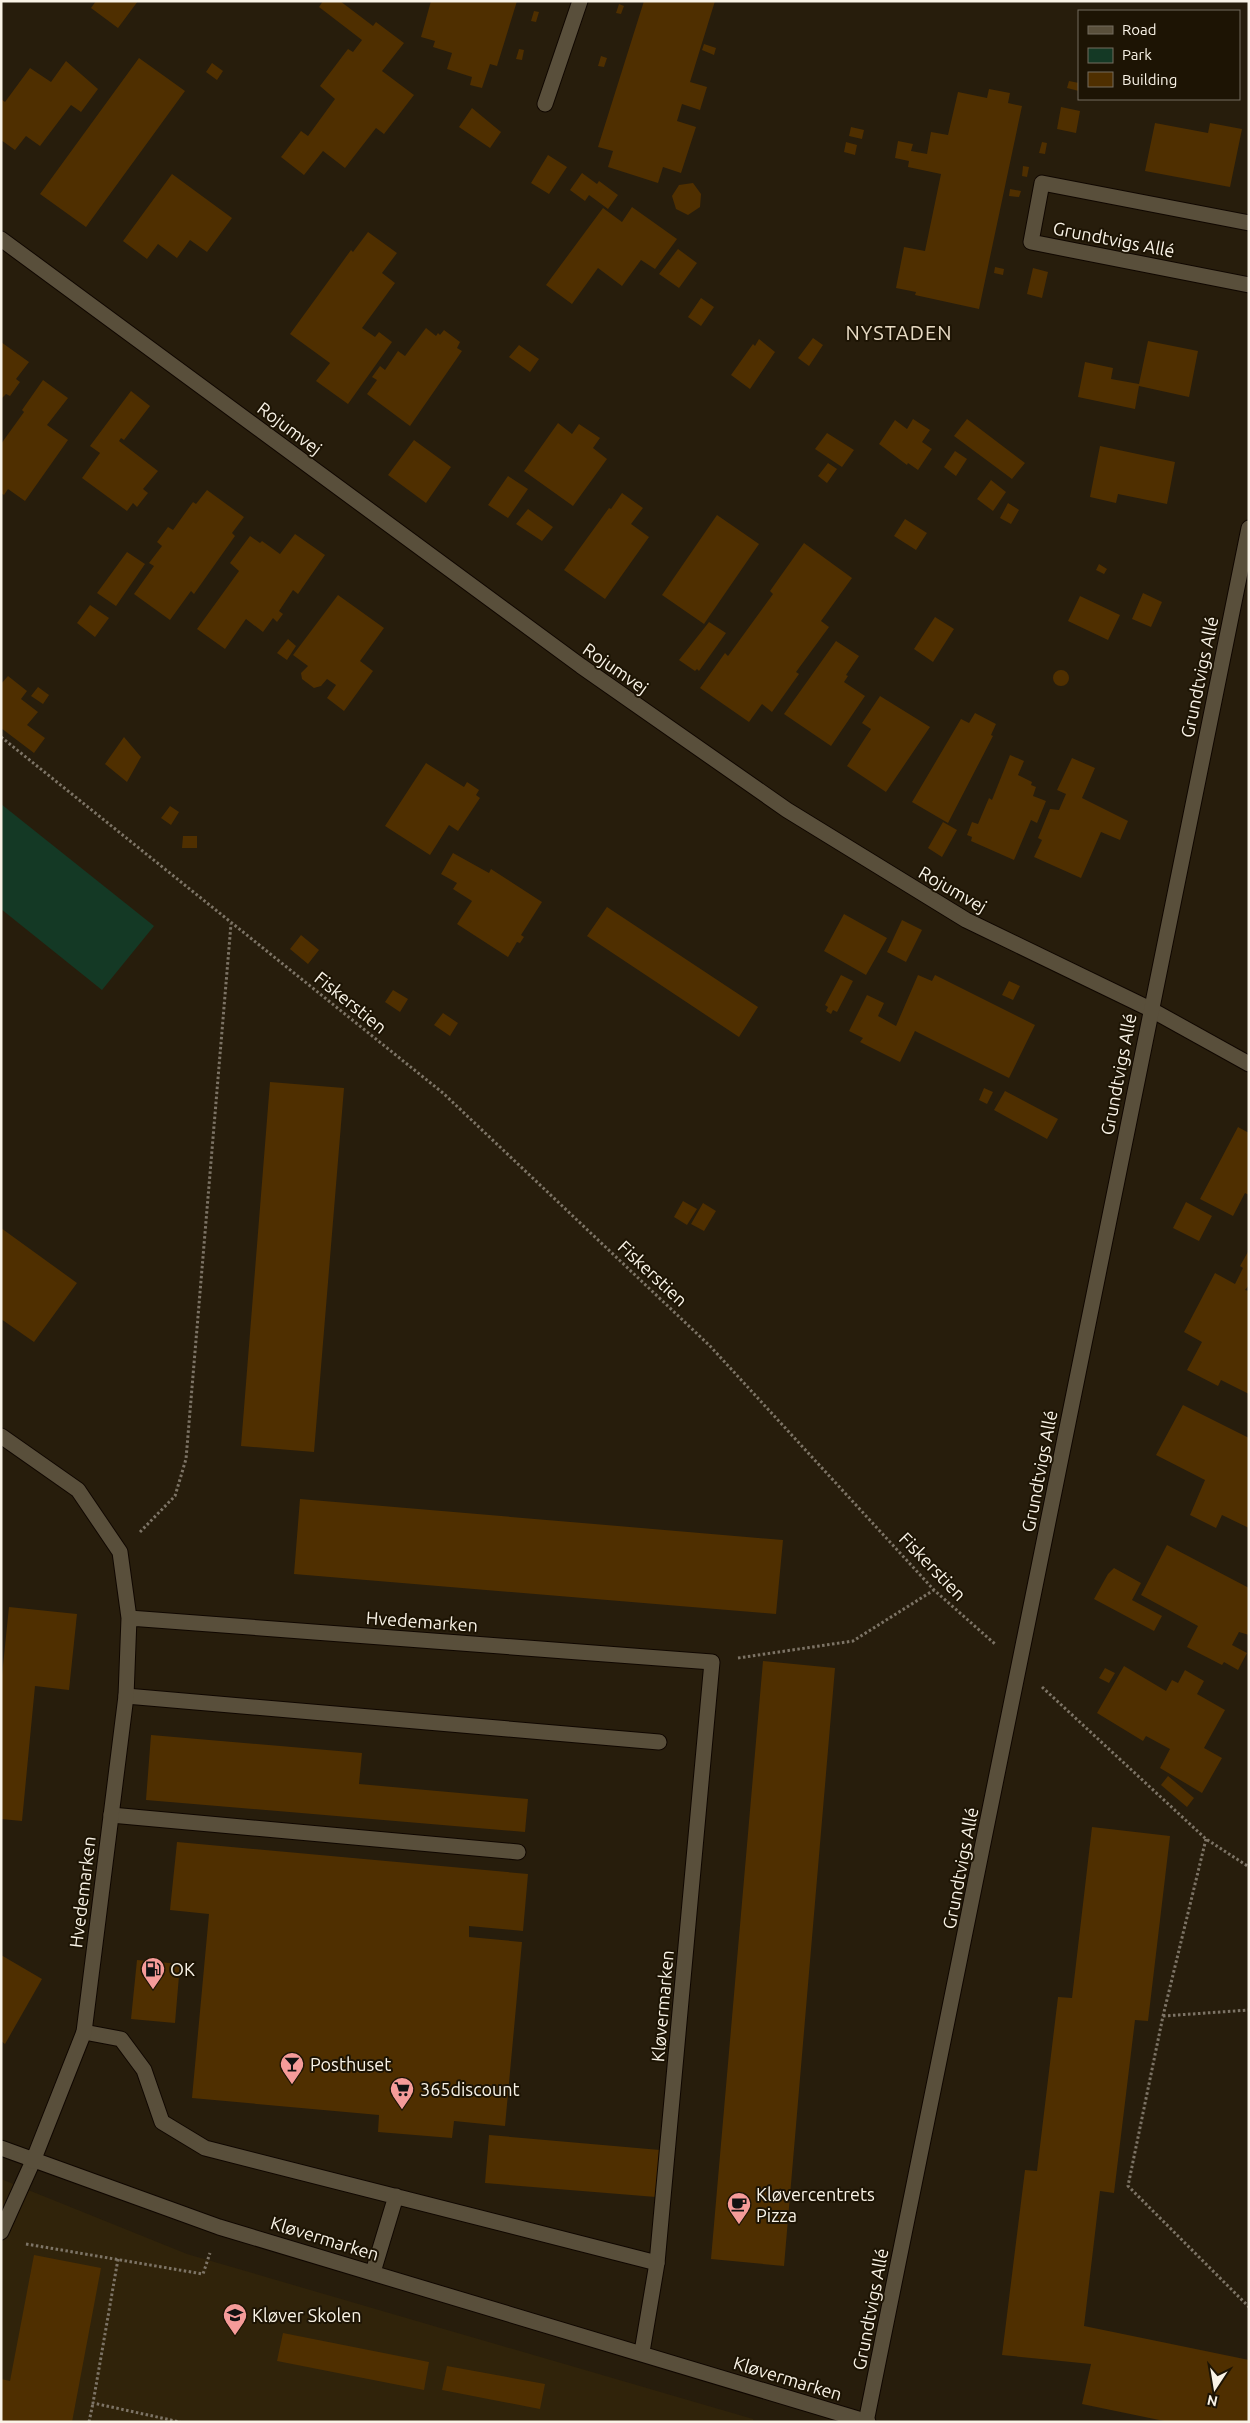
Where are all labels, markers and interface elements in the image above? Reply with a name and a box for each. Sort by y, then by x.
legend [1078,10,1240,100]
text: Road [1122,21,1157,38]
text: Park [1122,46,1152,63]
text: Building [1122,71,1177,88]
street label: Grundtvigs Allé [1051,217,1177,261]
district label: NYSTADEN [846,321,952,344]
street label: Rojumvej [254,397,326,459]
street label: Grundtvigs Allé [1176,615,1222,739]
street label: Rojumvej [580,638,652,698]
street label: Rojumvej [916,862,990,916]
street label: Fiskerstien [311,967,391,1037]
street label: Grundtvigs Allé [1096,1011,1140,1137]
street label: Fiskerstien [614,1236,692,1310]
street label: Grundtvigs Allé [1017,1408,1061,1534]
street label: Fiskerstien [896,1528,970,1604]
street label: Hvedemarken [365,1607,479,1635]
street label: Grundtvigs Allé [938,1805,982,1931]
street label: Hvedemarken [65,1835,99,1949]
street label: Kløvermarken [647,1949,677,2063]
fuel station icon: OK [140,1956,166,1990]
place label: OK [170,1959,195,1979]
bar icon: Posthuset [279,2051,305,2085]
place label: Posthuset [310,2054,391,2074]
supermarket icon: 365discount [389,2076,415,2110]
place label: 365discount [420,2079,520,2099]
place label: Kløvercentrets Pizza [756,2184,875,2225]
cafe icon: Kløvercentrets Pizza [726,2191,752,2225]
street label: Kløvermarken [268,2212,382,2264]
street label: Grundtvigs Allé [848,2246,892,2372]
school or university icon: Kløver Skolen [222,2302,248,2336]
place label: Kløver Skolen [252,2305,361,2325]
street label: Kløvermarken [731,2352,845,2404]
north arrow [1190,2363,1240,2413]
text: N [1206,2392,1219,2410]

